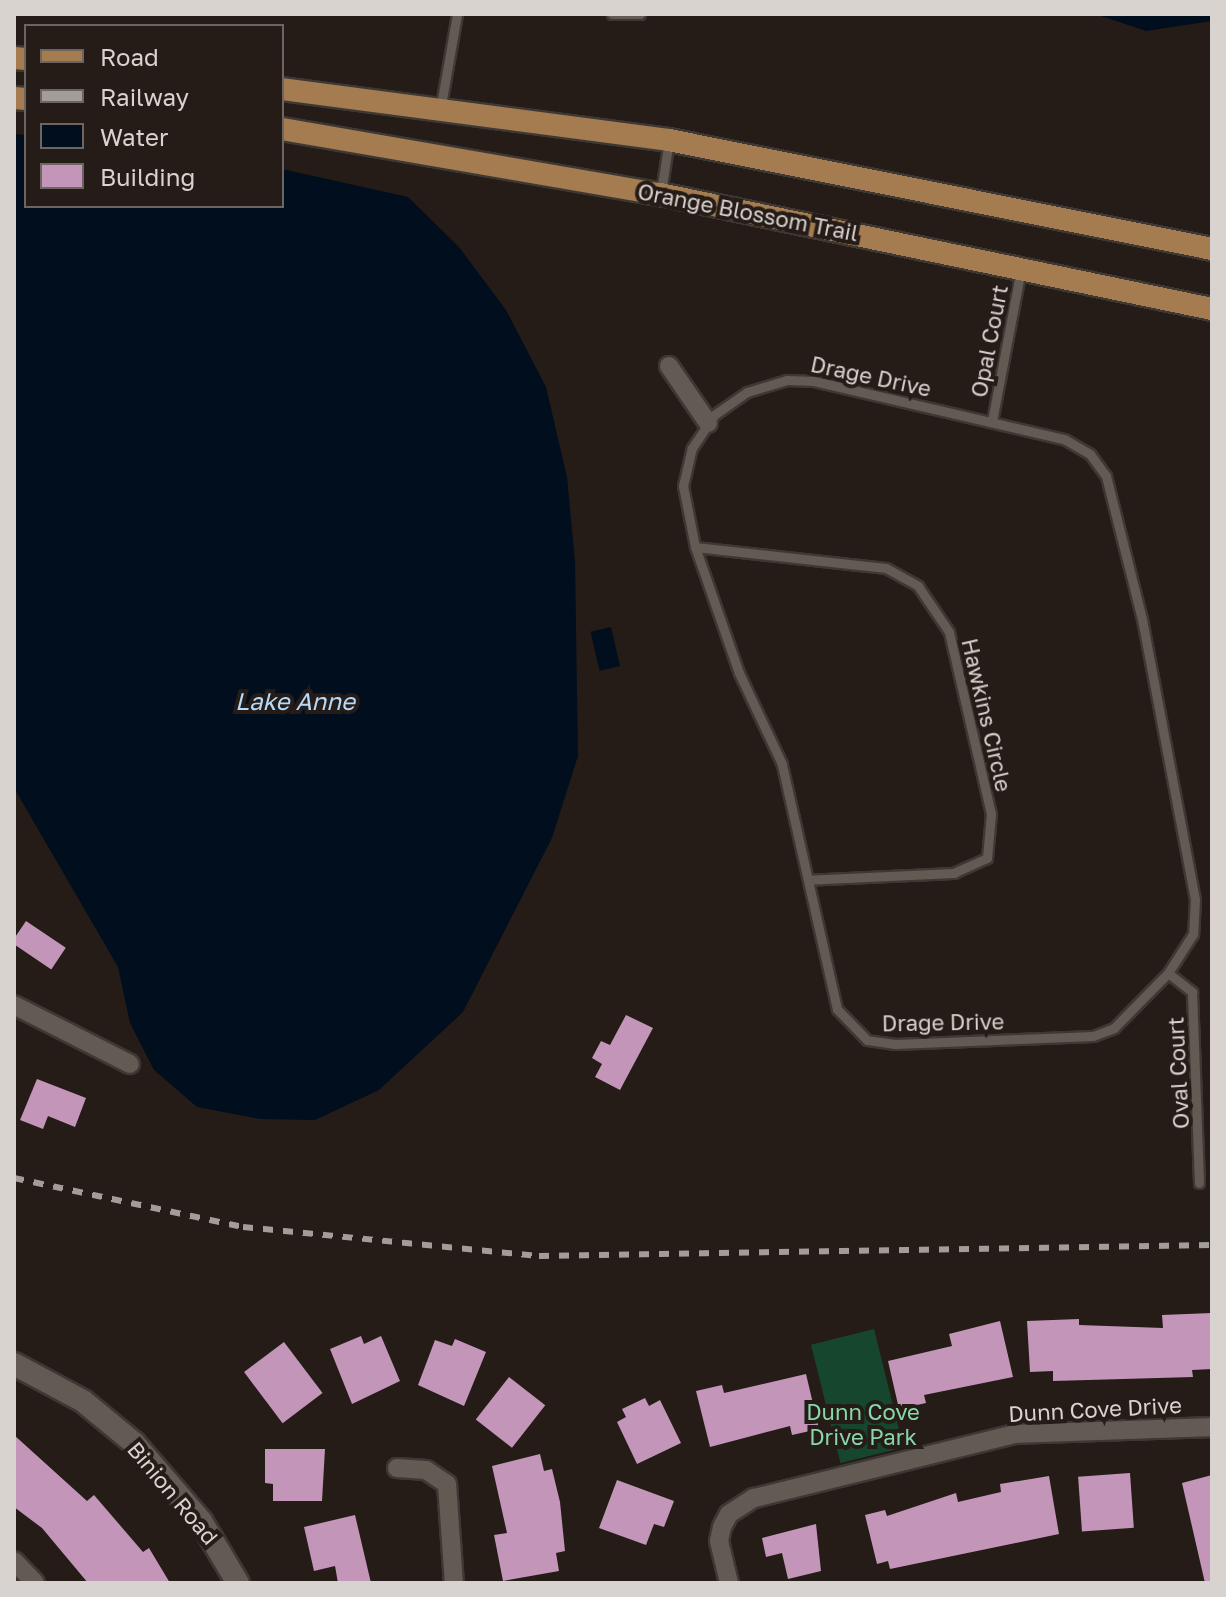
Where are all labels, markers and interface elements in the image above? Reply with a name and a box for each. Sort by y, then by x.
legend [24,24,284,208]
text: Road [100,42,159,71]
text: Railway [100,82,189,111]
text: Water [100,122,168,151]
text: Building [100,162,195,191]
street label: Orange Blossom Trail [636,178,860,246]
street label: Opal Court [965,282,1013,400]
street label: Drage Drive [808,350,934,402]
street label: Hawkins Circle [957,636,1017,794]
water label: Lake Anne [235,687,355,715]
street label: Drage Drive [882,1008,1004,1036]
street label: Oval Court [1162,1016,1194,1130]
street label: Dunn Cove Drive [1008,1391,1182,1427]
park label: Dunn Cove Drive Park [806,1398,920,1450]
street label: Binion Road [122,1436,224,1550]

